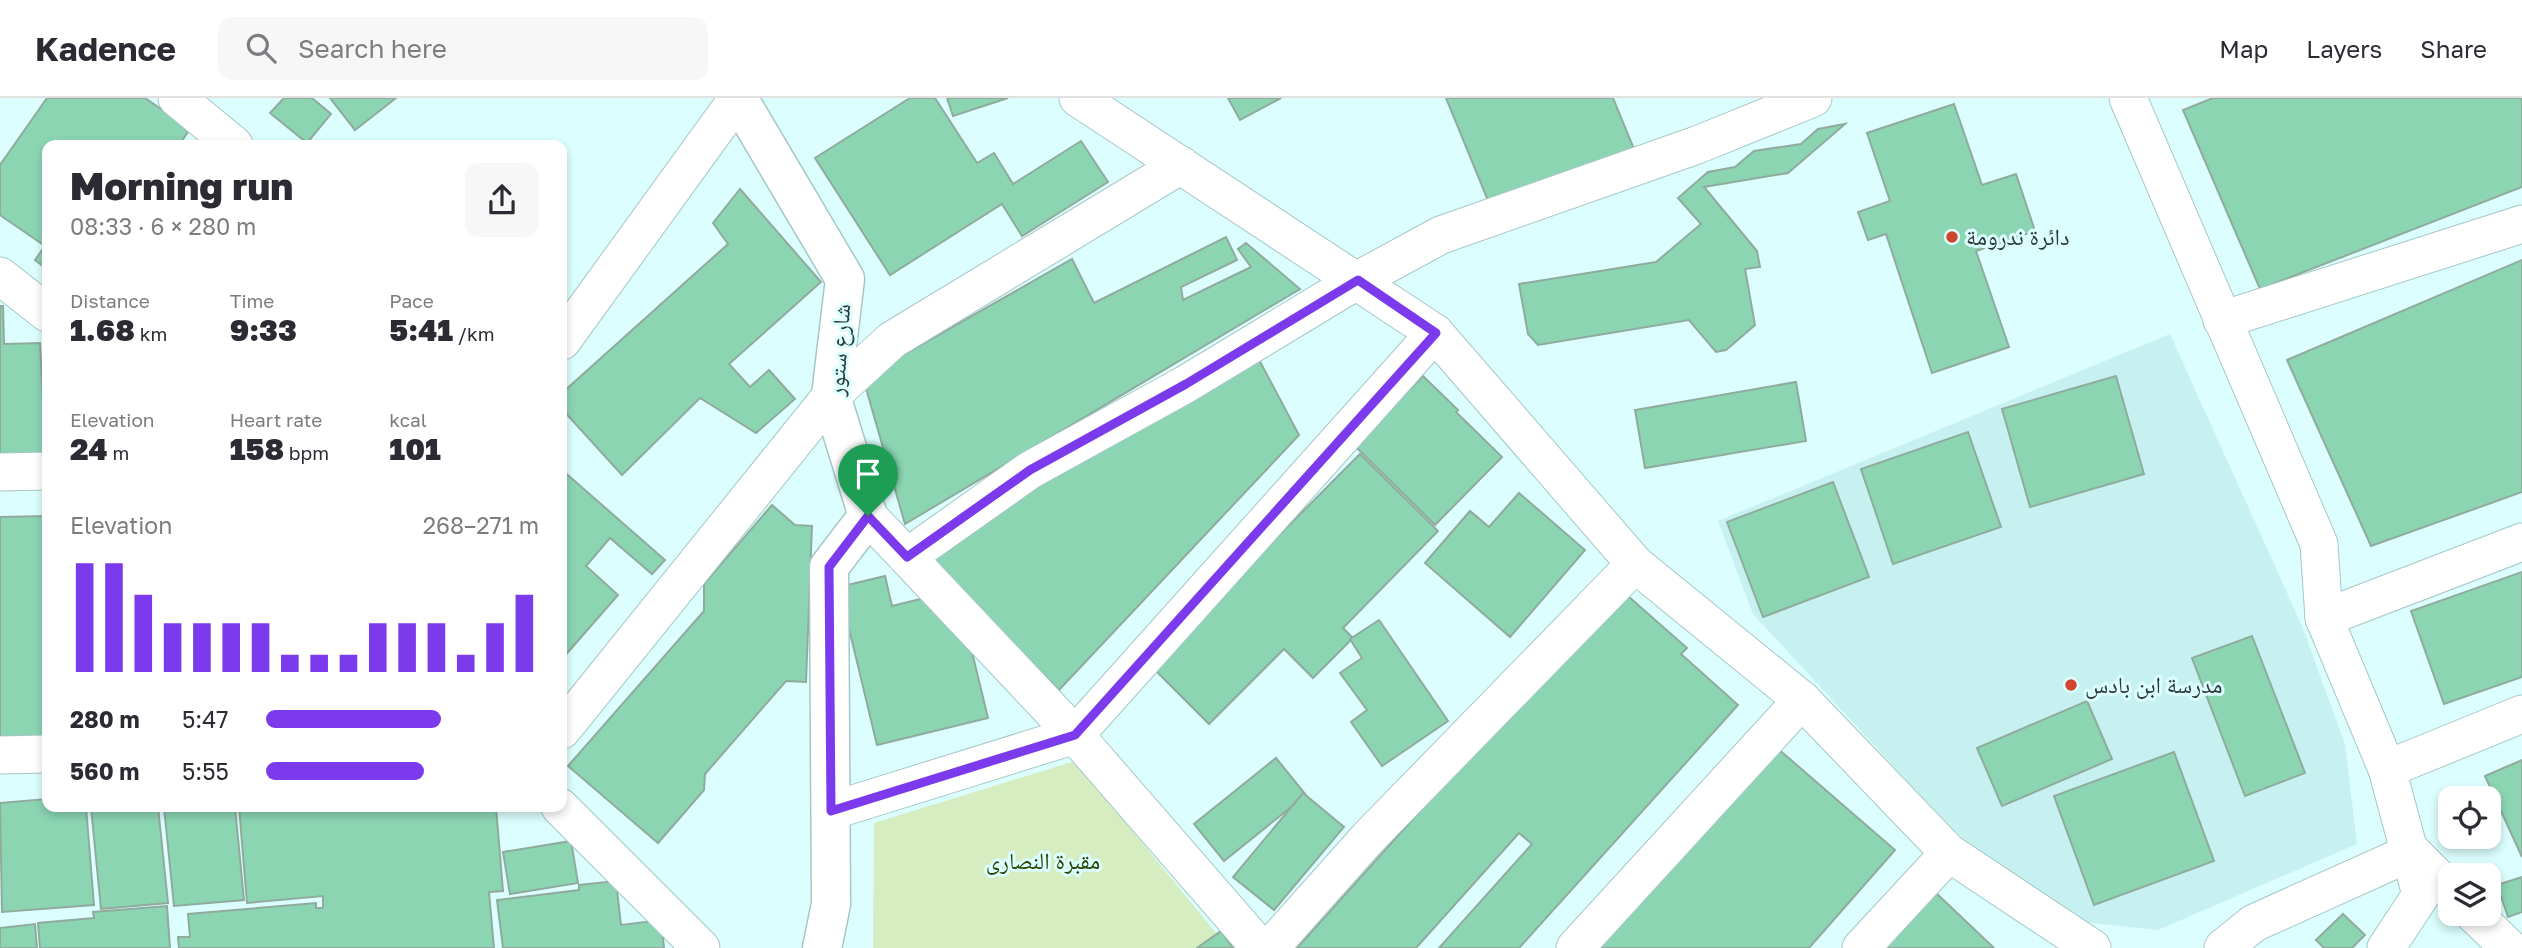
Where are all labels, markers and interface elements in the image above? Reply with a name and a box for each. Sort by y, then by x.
search box [218,17,708,80]
text: Kadence [35,29,176,68]
icon: search [242,29,280,67]
text: Search here [298,33,447,64]
text: Map [2219,34,2268,63]
text: Layers [2306,34,2382,63]
text: Share [2420,34,2487,63]
text: Morning run [70,163,293,208]
button: share [465,163,539,237]
text: 08:33 · 6 × 280 m [70,212,256,240]
place label: دائرة ندرومة [1966,222,2070,250]
marker: دائرة ندرومة [1944,229,1960,245]
text: Distance [70,289,150,312]
text: Time [230,289,274,312]
text: Pace [389,289,434,312]
street label: شارع ستور [821,303,857,398]
text: 1.68 [70,312,135,348]
text: 9:33 [230,312,297,348]
text: 5:41 [389,312,453,348]
text: km [135,322,167,345]
text: /km [453,322,494,345]
text: Elevation [70,408,155,431]
text: Heart rate [230,408,322,431]
text: kcal [389,408,427,431]
text: 24 [70,431,108,467]
text: 158 [230,431,284,467]
text: 101 [389,431,441,467]
text: m [108,441,129,464]
text: bpm [284,441,329,464]
pin [838,444,898,516]
icon: arrive [849,455,887,493]
text: Elevation [70,511,172,539]
text: 268–271 m [423,511,539,539]
place label: مدرسة ابن بادس [2085,670,2223,699]
marker: مدرسة ابن بادس [2063,677,2079,693]
text: 280 m [70,705,140,733]
text: 5:47 [182,705,228,733]
text: 560 m [70,757,139,785]
text: 5:55 [182,757,229,785]
map controls [2438,786,2501,926]
button: locate [2438,786,2501,849]
park label: مقبرة النصارى [986,846,1100,875]
button: layers [2438,863,2501,926]

